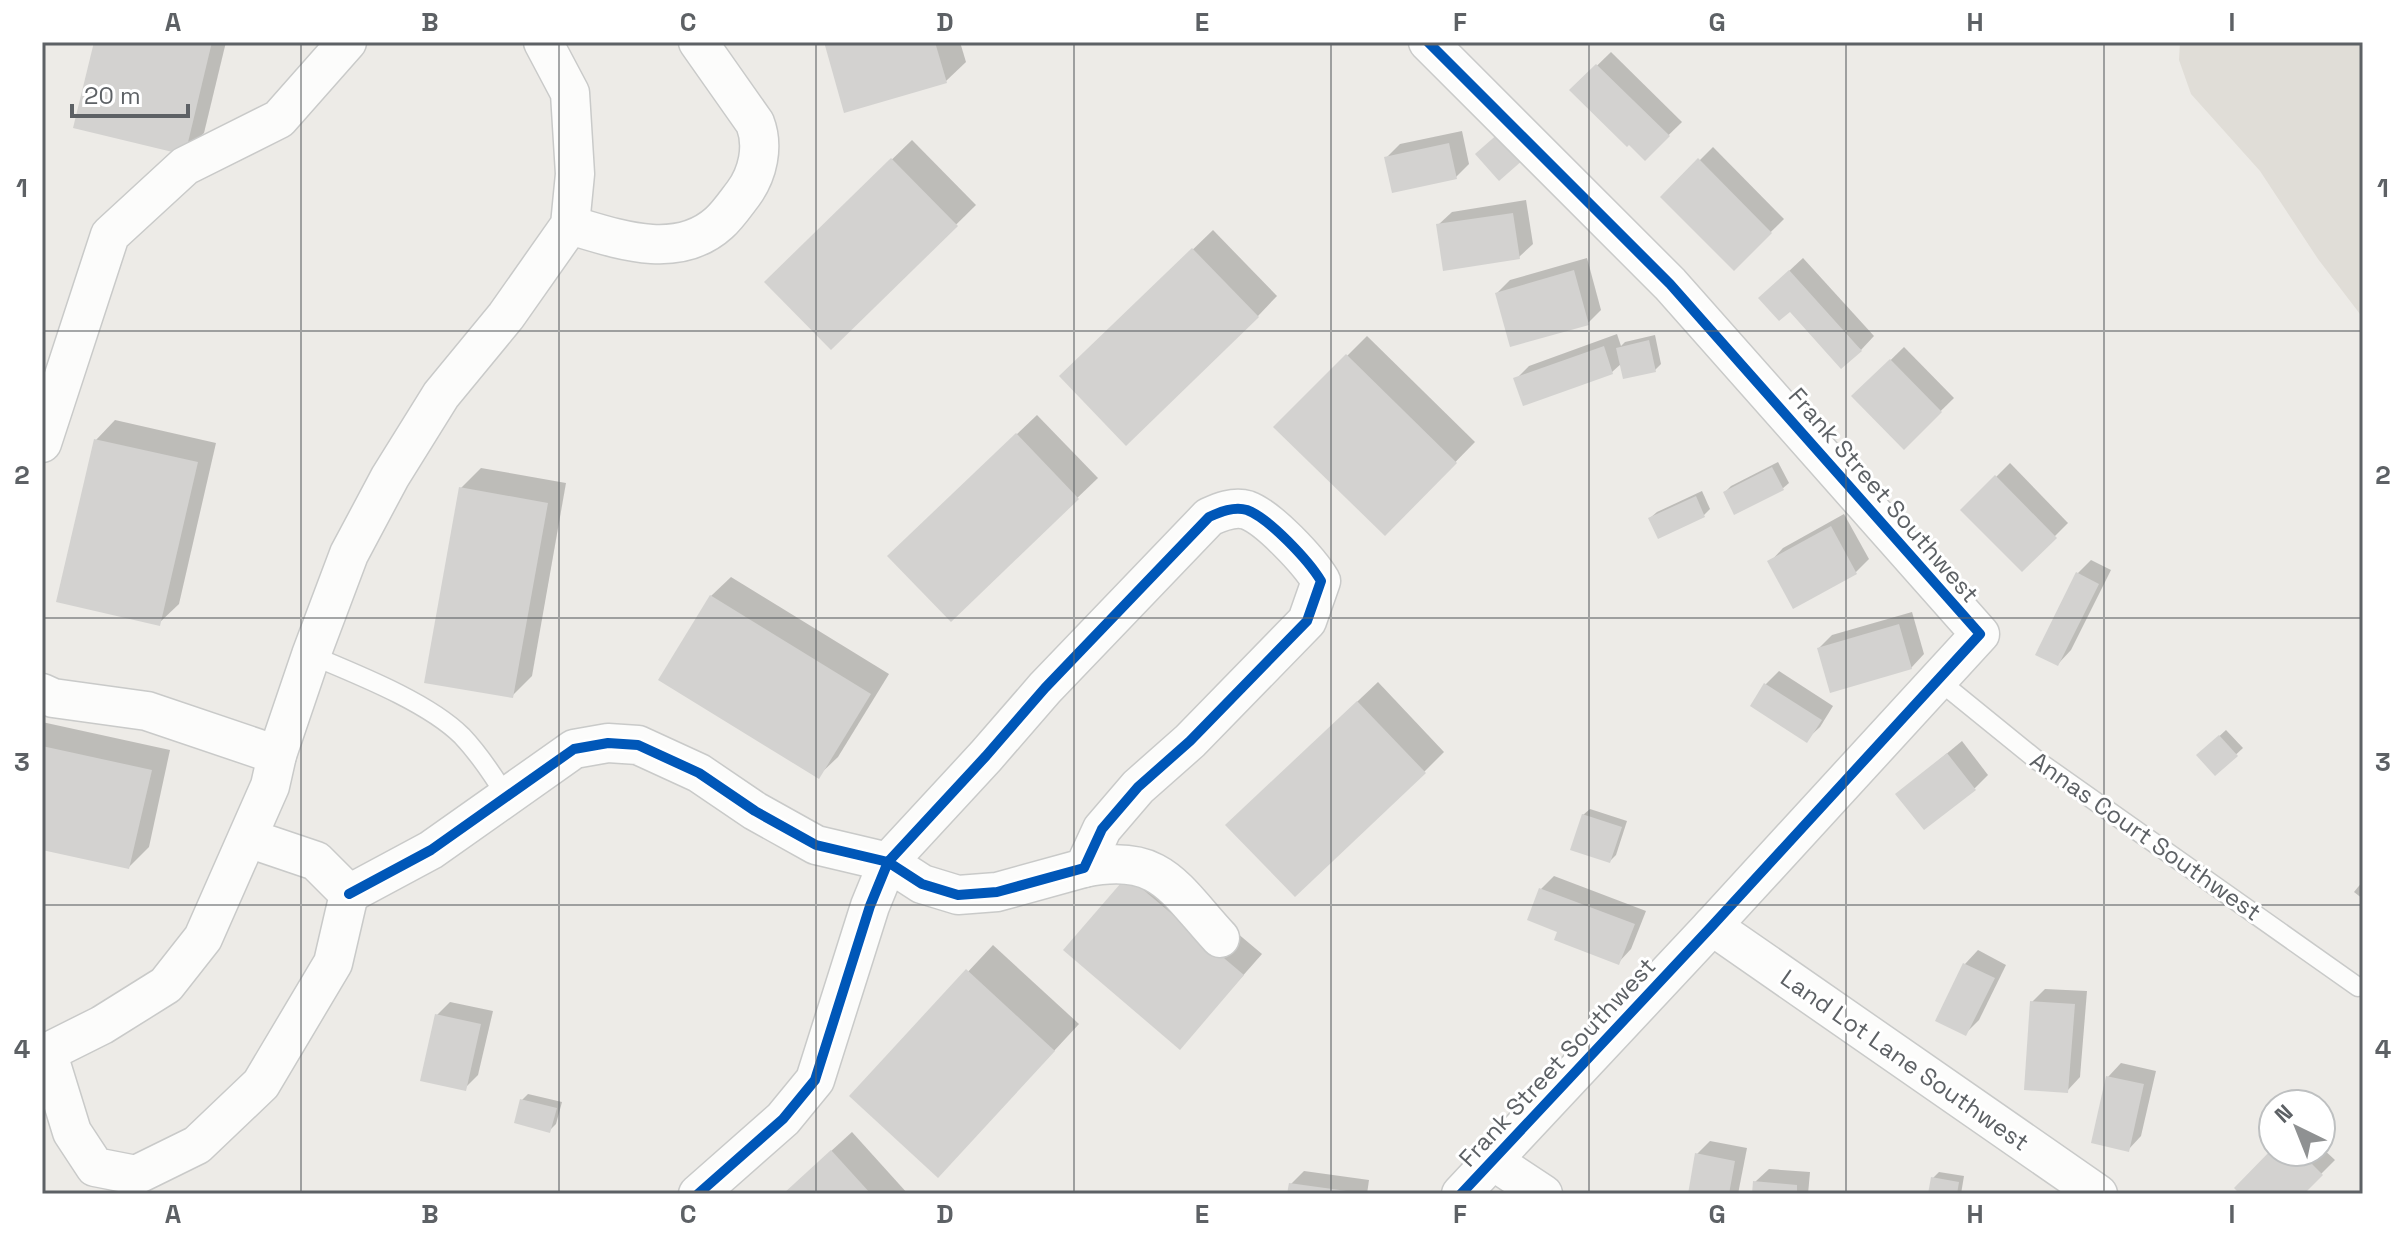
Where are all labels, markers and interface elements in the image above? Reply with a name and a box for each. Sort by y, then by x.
text: A [165,5,182,39]
text: B [421,5,439,39]
text: C [680,5,696,39]
text: D [936,5,954,39]
text: E [1195,5,1209,39]
text: F [1453,5,1467,39]
text: G [1708,5,1726,39]
text: H [1966,5,1984,39]
text: I [2229,5,2235,39]
scale bar [72,68,188,118]
text: 20 m [84,80,141,111]
text: 1 [16,171,28,205]
text: 1 [2377,171,2389,205]
street label: Frank Street Southwest [1782,381,1986,609]
text: 2 [14,458,30,492]
text: 2 [2375,458,2391,492]
text: 3 [14,745,30,779]
street label: Annas Court Southwest [2025,745,2267,927]
text: 3 [2375,745,2391,779]
street label: Frank Street Southwest [1452,951,1662,1173]
street label: Land Lot Lane Southwest [1775,962,2035,1158]
text: 4 [14,1032,30,1066]
text: 4 [2375,1032,2391,1066]
north arrow [2257,1088,2337,1168]
text: N [2268,1098,2298,1129]
text: A [165,1197,182,1231]
text: B [421,1197,439,1231]
text: C [680,1197,696,1231]
text: D [936,1197,954,1231]
text: E [1195,1197,1209,1231]
text: F [1453,1197,1467,1231]
text: G [1708,1197,1726,1231]
text: H [1966,1197,1984,1231]
text: I [2229,1197,2235,1231]

